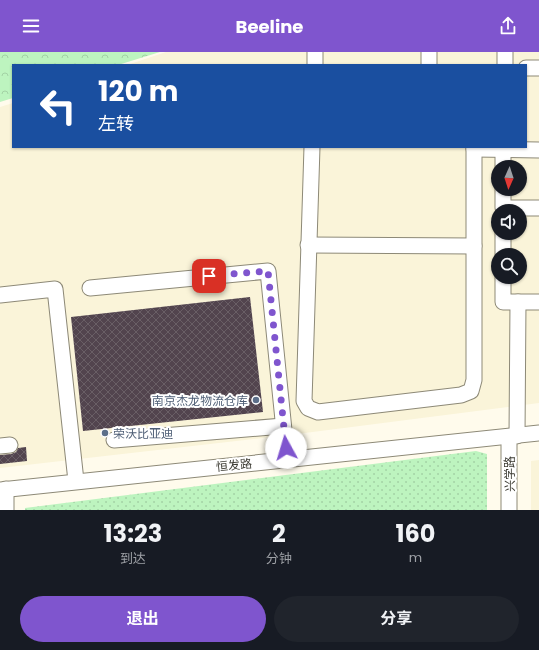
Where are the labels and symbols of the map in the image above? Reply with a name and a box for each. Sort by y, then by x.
north arrow [491,160,527,196]
pin [192,259,226,293]
place label: 南京杰龙物流仓库 [152,392,248,409]
marker: 南京杰龙物流仓库 [251,395,261,405]
place label: 荣沃比亚迪 [113,425,173,442]
position arrow [265,427,307,469]
marker: 荣沃比亚迪 [100,428,110,438]
street label: 恒发路 [215,455,253,475]
street label: 兴学路 [501,456,518,492]

